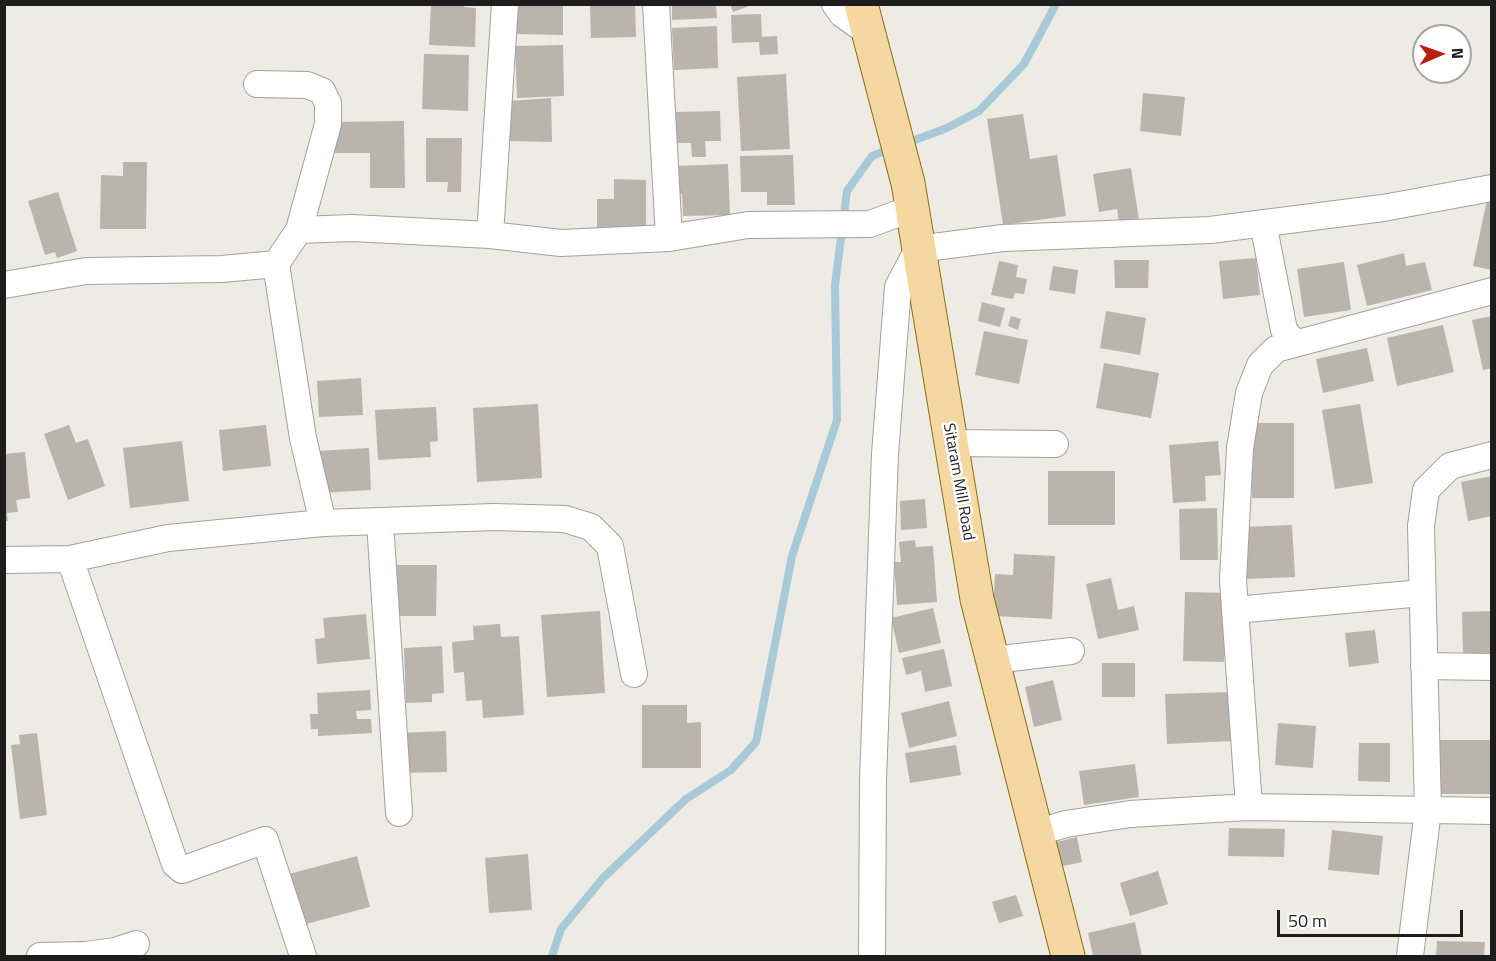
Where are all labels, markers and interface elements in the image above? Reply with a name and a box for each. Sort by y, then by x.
north arrow [1412,24,1472,84]
text: N [1446,47,1470,59]
street label: Sitaram Mill Road [938,422,978,542]
scale bar [1280,898,1466,936]
text: 50 m [1288,907,1327,934]

